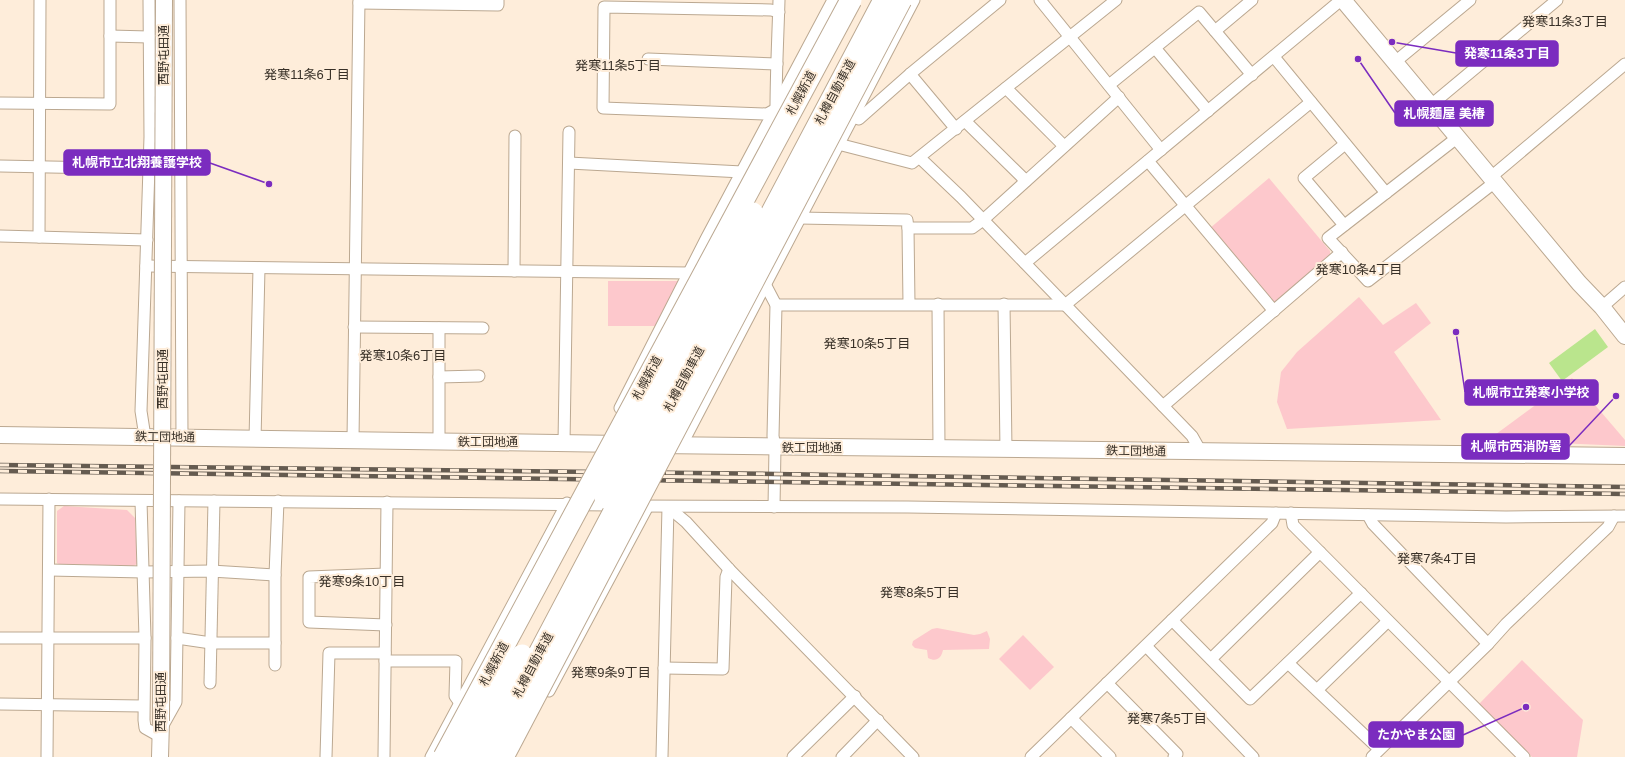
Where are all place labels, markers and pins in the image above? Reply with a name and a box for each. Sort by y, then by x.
callout: 発寒11条3丁目 [1456,41,1558,66]
callout: 札幌麺屋 美椿 [1395,101,1493,126]
callout: 札幌市立北翔養護学校 [64,150,210,175]
callout: 札幌市立発寒小学校 [1465,380,1598,405]
callout: 札幌市西消防署 [1462,434,1569,459]
callout: たかやま公園 [1369,722,1463,747]

